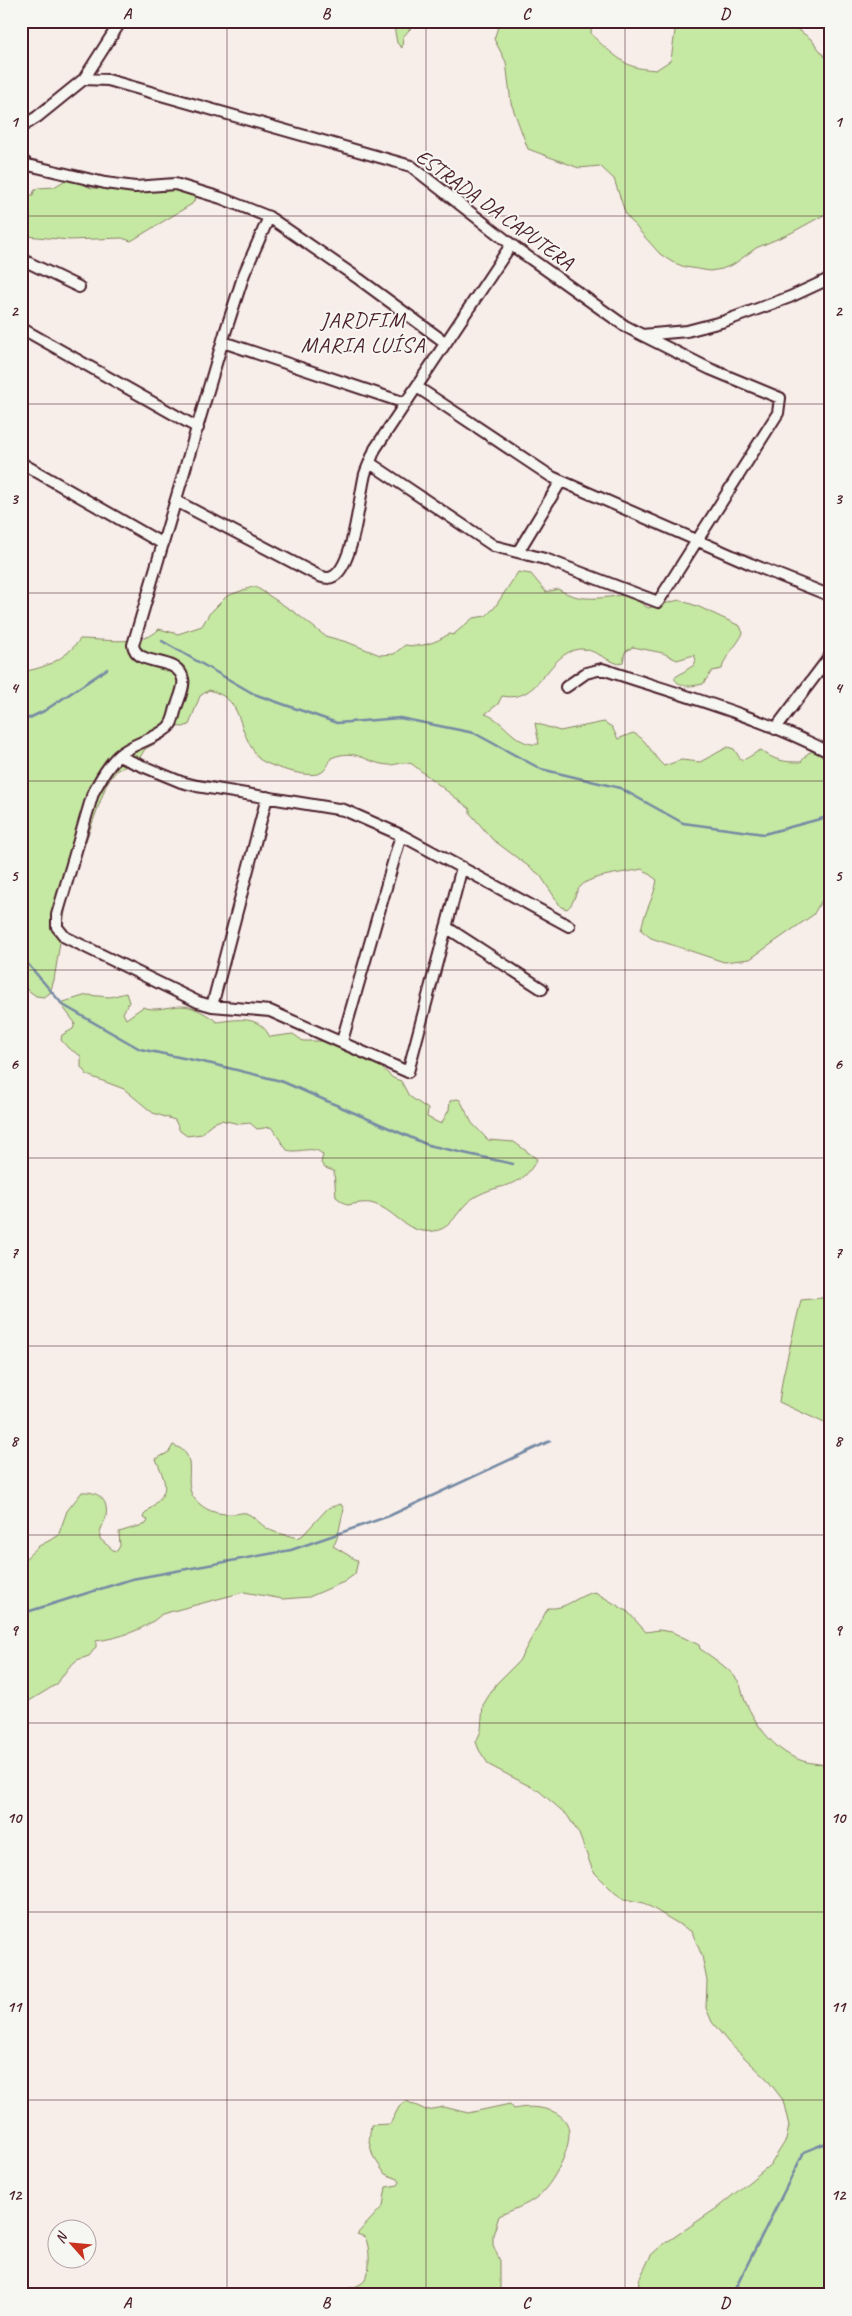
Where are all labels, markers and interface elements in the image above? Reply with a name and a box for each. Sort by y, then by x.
text: A [123,4,133,24]
text: B [322,4,332,24]
text: C [522,4,532,24]
text: D [720,4,731,24]
text: 1 [10,112,19,132]
text: 1 [834,112,843,132]
street label: ESTRADA DA CAPUTERA [411,143,579,275]
text: 2 [10,301,19,321]
text: 2 [834,301,843,321]
district label: JARDFIM MARIA LUÍSA [301,306,425,359]
text: 3 [10,489,19,509]
text: 3 [834,489,843,509]
text: 4 [10,678,19,698]
text: 4 [834,678,843,698]
text: 5 [11,866,20,886]
text: 5 [835,866,844,886]
text: 6 [10,1054,19,1074]
text: 6 [834,1054,843,1074]
text: 7 [10,1243,19,1263]
text: 7 [834,1243,843,1263]
text: 8 [10,1431,19,1451]
text: 8 [834,1431,843,1451]
text: 9 [10,1620,19,1640]
text: 9 [834,1620,843,1640]
text: 10 [7,1808,23,1828]
text: 10 [831,1808,847,1828]
text: 11 [7,1997,23,2017]
text: 11 [831,1997,847,2017]
text: 12 [7,2185,23,2205]
text: 12 [831,2185,847,2205]
north arrow [48,2218,98,2268]
text: N [51,2229,71,2246]
text: A [123,2293,133,2313]
text: B [322,2293,332,2313]
text: C [522,2293,532,2313]
text: D [720,2293,731,2313]

